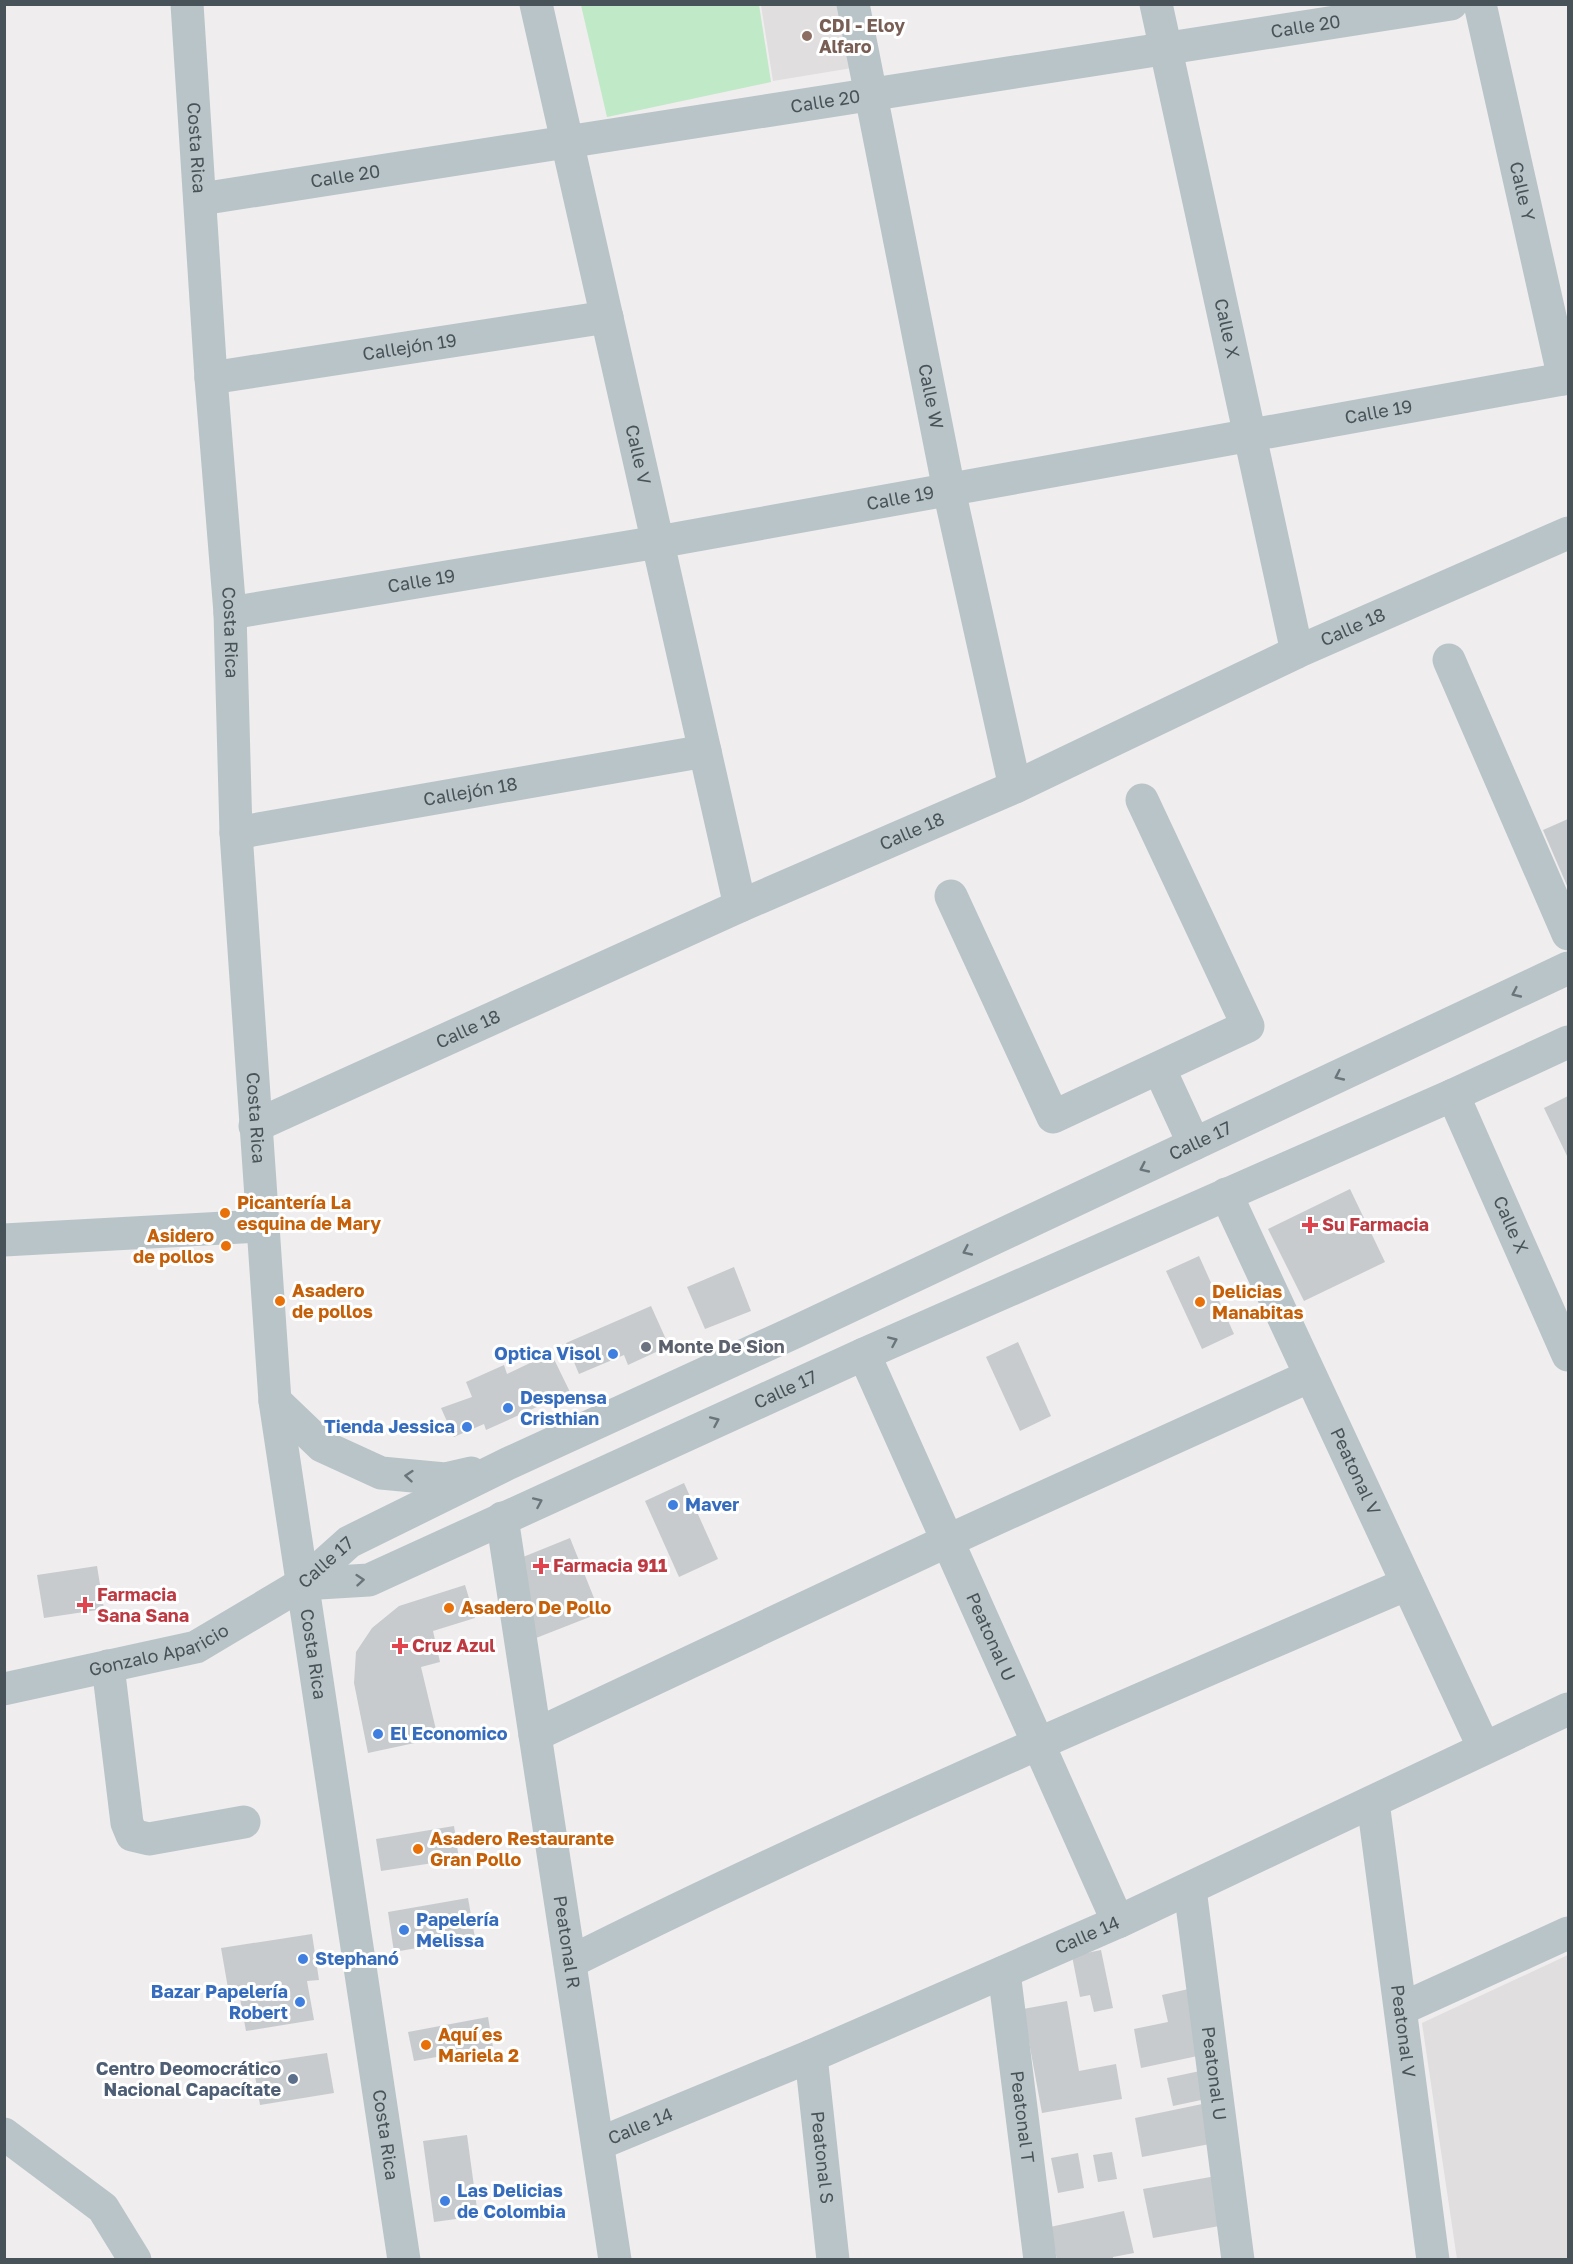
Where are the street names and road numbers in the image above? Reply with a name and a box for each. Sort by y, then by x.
street label: Calle 20 [1269,9,1342,42]
street label: Calle 20 [789,84,862,117]
street label: Costa Rica [183,101,211,194]
street label: Calle 20 [309,159,382,192]
street label: Calle Y [1506,159,1540,223]
street label: Calle X [1210,296,1245,360]
street label: Callejón 19 [361,328,458,365]
street label: Calle W [914,362,949,431]
street label: Calle 19 [1343,394,1414,428]
street label: Calle V [621,422,656,486]
street label: Calle 19 [864,480,936,514]
street label: Calle 19 [386,564,457,597]
street label: Costa Rica [218,586,244,678]
street label: Calle 18 [1317,603,1388,650]
street label: Callejón 18 [422,772,519,810]
street label: Calle 18 [876,807,947,854]
street label: Calle 18 [432,1004,503,1053]
street label: Costa Rica [242,1071,271,1164]
street label: Calle 17 [1165,1116,1235,1164]
street label: Calle X [1489,1192,1534,1257]
street label: Calle 17 [750,1365,820,1413]
street label: Peatonal V [1326,1424,1386,1518]
street label: Calle 17 [293,1531,358,1592]
street label: Peatonal U [962,1589,1021,1684]
street label: Costa Rica [296,1607,332,1701]
street label: Gonzalo Aparicio [87,1618,232,1680]
street label: Peatonal R [550,1894,586,1990]
street label: Calle 14 [1051,1911,1123,1958]
street label: Peatonal V [1387,1983,1421,2079]
street label: Peatonal U [1198,2025,1232,2122]
street label: Peatonal T [1006,2069,1040,2164]
street label: Costa Rica [369,2088,404,2182]
street label: Calle 14 [604,2102,676,2149]
street label: Peatonal S [807,2110,839,2205]

